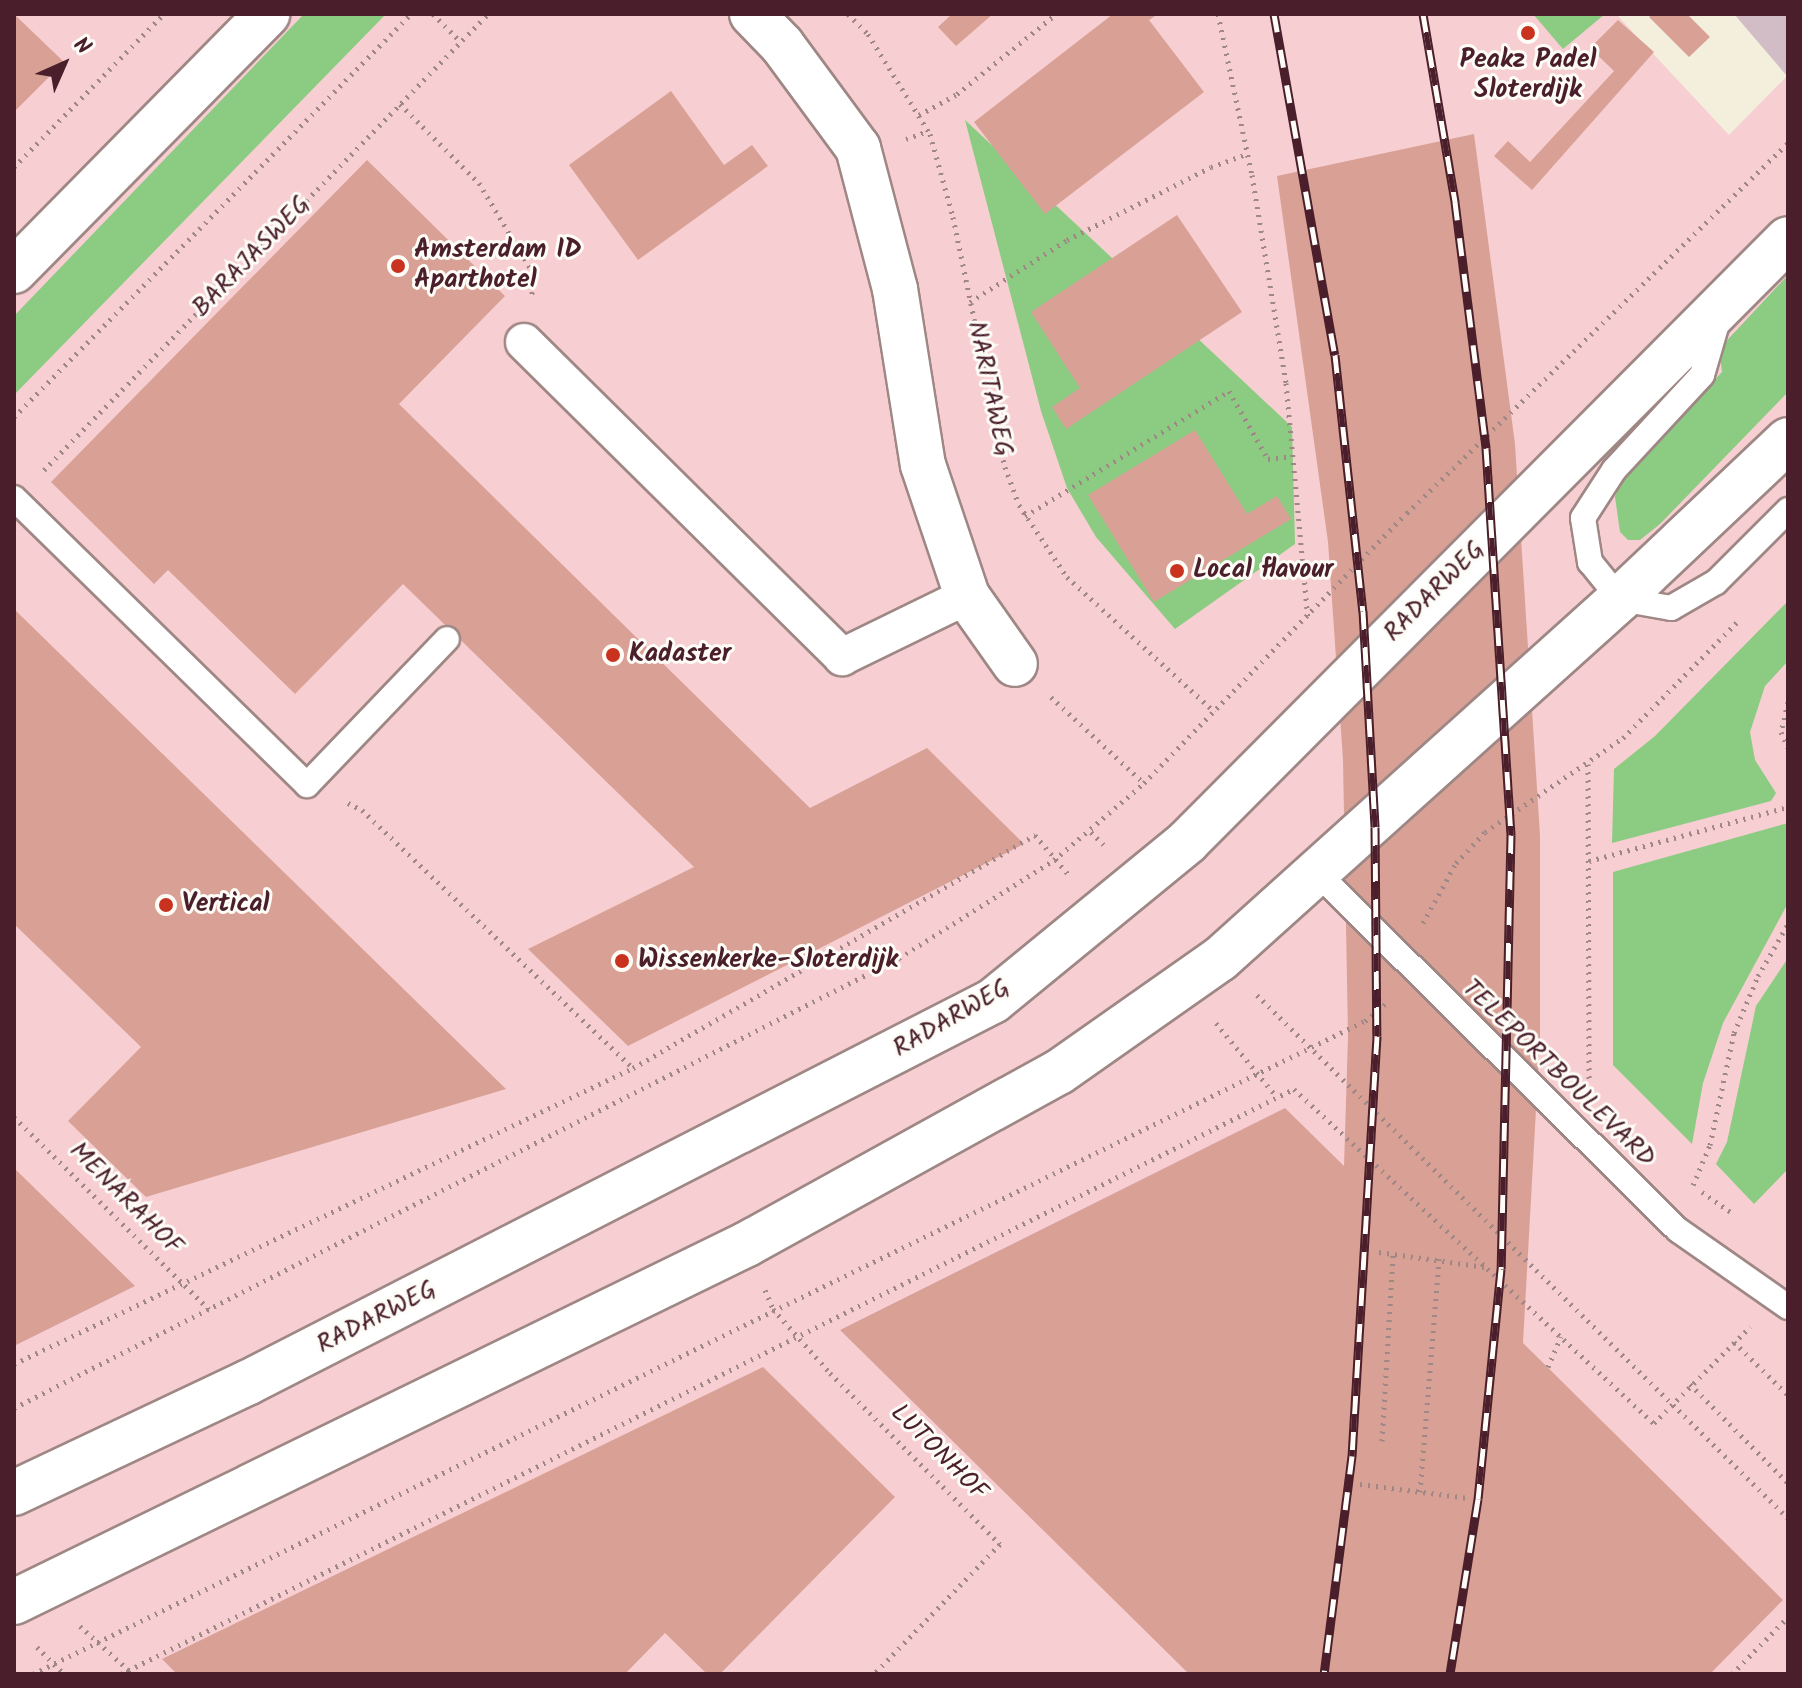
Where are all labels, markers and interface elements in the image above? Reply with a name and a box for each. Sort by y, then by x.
north arrow [24,24,104,104]
marker: Peakz Padel Sloterdijk [1519,24,1537,42]
text: N [64,29,99,64]
place label: Peakz Padel Sloterdijk [1460,45,1596,106]
street label: BARAJASWEG [186,190,318,324]
place label: Amsterdam ID Aparthotel [414,235,582,296]
marker: Amsterdam ID Aparthotel [389,257,407,275]
street label: NARITAWEG [959,318,1019,460]
street label: RADARWEG [1378,535,1492,649]
place label: Local flavour [1193,555,1333,587]
marker: Local flavour [1168,562,1186,580]
place label: Kadaster [629,639,731,671]
marker: Kadaster [604,646,622,664]
place label: Vertical [182,889,269,921]
marker: Vertical [157,896,175,914]
place label: Wissenkerke-Sloterdijk [638,945,898,977]
marker: Wissenkerke-Sloterdijk [613,952,631,970]
street label: RADARWEG [888,973,1016,1065]
street label: TELEPORTBOULEVARD [1455,974,1661,1174]
street label: MENARAHOF [62,1136,188,1262]
street label: RADARWEG [312,1275,442,1361]
street label: LUTONHOF [883,1398,993,1508]

